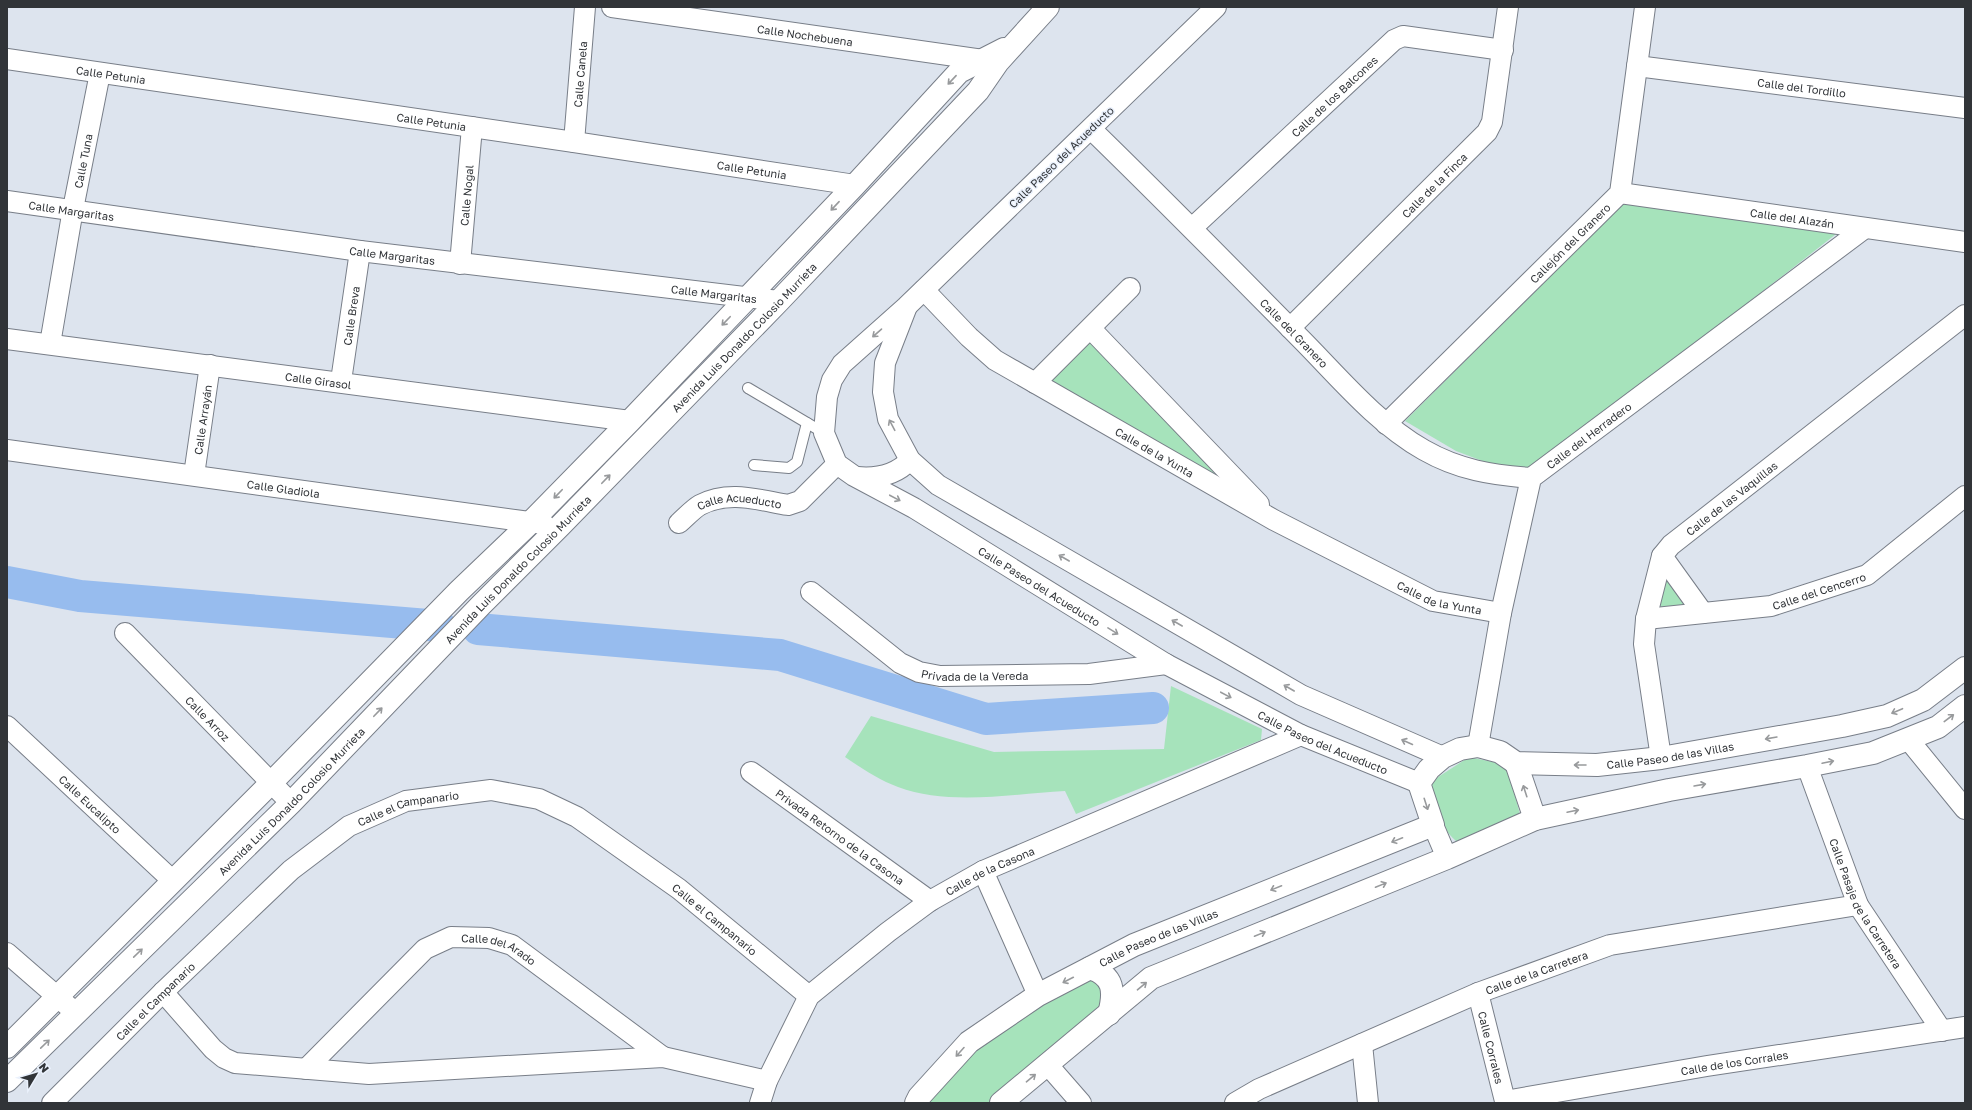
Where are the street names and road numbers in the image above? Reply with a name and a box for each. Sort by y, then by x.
street label: Calle Nochebuena [756,21,854,48]
street label: Calle Canela [570,41,589,108]
street label: Calle de los Balcones [1288,52,1380,139]
street label: Calle Petunia [75,63,147,86]
street label: Calle del Tordillo [1757,75,1847,99]
street label: Calle Paseo del Acueducto [1006,103,1116,211]
street label: Calle Petunia [396,110,467,133]
street label: Calle Tuna [71,133,94,189]
street label: Calle de la Finca [1399,150,1469,220]
street label: Calle Petunia [716,157,788,181]
street label: Calle Nogal [457,164,475,226]
street label: Calle Margaritas [28,198,115,223]
street label: Callejón del Granero [1527,200,1613,285]
street label: Calle del Alazán [1749,205,1835,230]
street label: Calle Margaritas [348,243,436,266]
street label: Avenida Luis Donaldo Colosio Murrieta [668,260,819,414]
street label: Calle Margaritas [670,282,758,305]
street label: Calle Breva [340,285,361,346]
street label: Calle del Granero [1258,296,1331,370]
street label: Calle Girasol [284,369,353,391]
street label: Calle Arrayán [191,384,214,455]
street label: Calle del Herradero [1543,399,1634,471]
street label: Calle de la Yunta [1113,424,1196,479]
street label: Calle de las Vaquillas [1683,458,1780,538]
street label: Calle Gladiola [246,477,321,500]
street label: Calle Acueducto [694,490,783,512]
street label: Avenida Luis Donaldo Colosio Murrieta [442,492,593,646]
street label: Calle Paseo del Acueducto [976,543,1103,629]
street label: Calle del Cencerro [1771,569,1868,612]
street label: Calle de la Yunta [1395,577,1483,616]
street label: Privada de la Vereda [920,666,1028,683]
street label: Calle Arroz [183,693,233,744]
street label: Calle Paseo del Acueducto [1256,707,1390,776]
street label: Avenida Luis Donaldo Colosio Murrieta [215,724,367,877]
street label: Calle Paseo de las Villas [1606,739,1735,770]
street label: Calle Eucalipto [57,772,124,836]
street label: Privada Retorno de la Casona [774,786,907,887]
street label: Calle el Campanario [355,788,460,828]
street label: Calle Pasaje de la Carretera [1828,836,1905,971]
street label: Calle de la Casona [943,843,1036,898]
street label: Calle el Campanario [670,880,760,958]
street label: Calle Paseo de las Villas [1096,906,1220,969]
street label: Calle del Arado [461,931,539,967]
street label: Calle de la Carretera [1483,947,1589,996]
street label: Calle el Campanario [113,959,197,1042]
street label: Calle Corrales [1476,1010,1507,1085]
street label: Calle de los Corrales [1680,1047,1789,1077]

